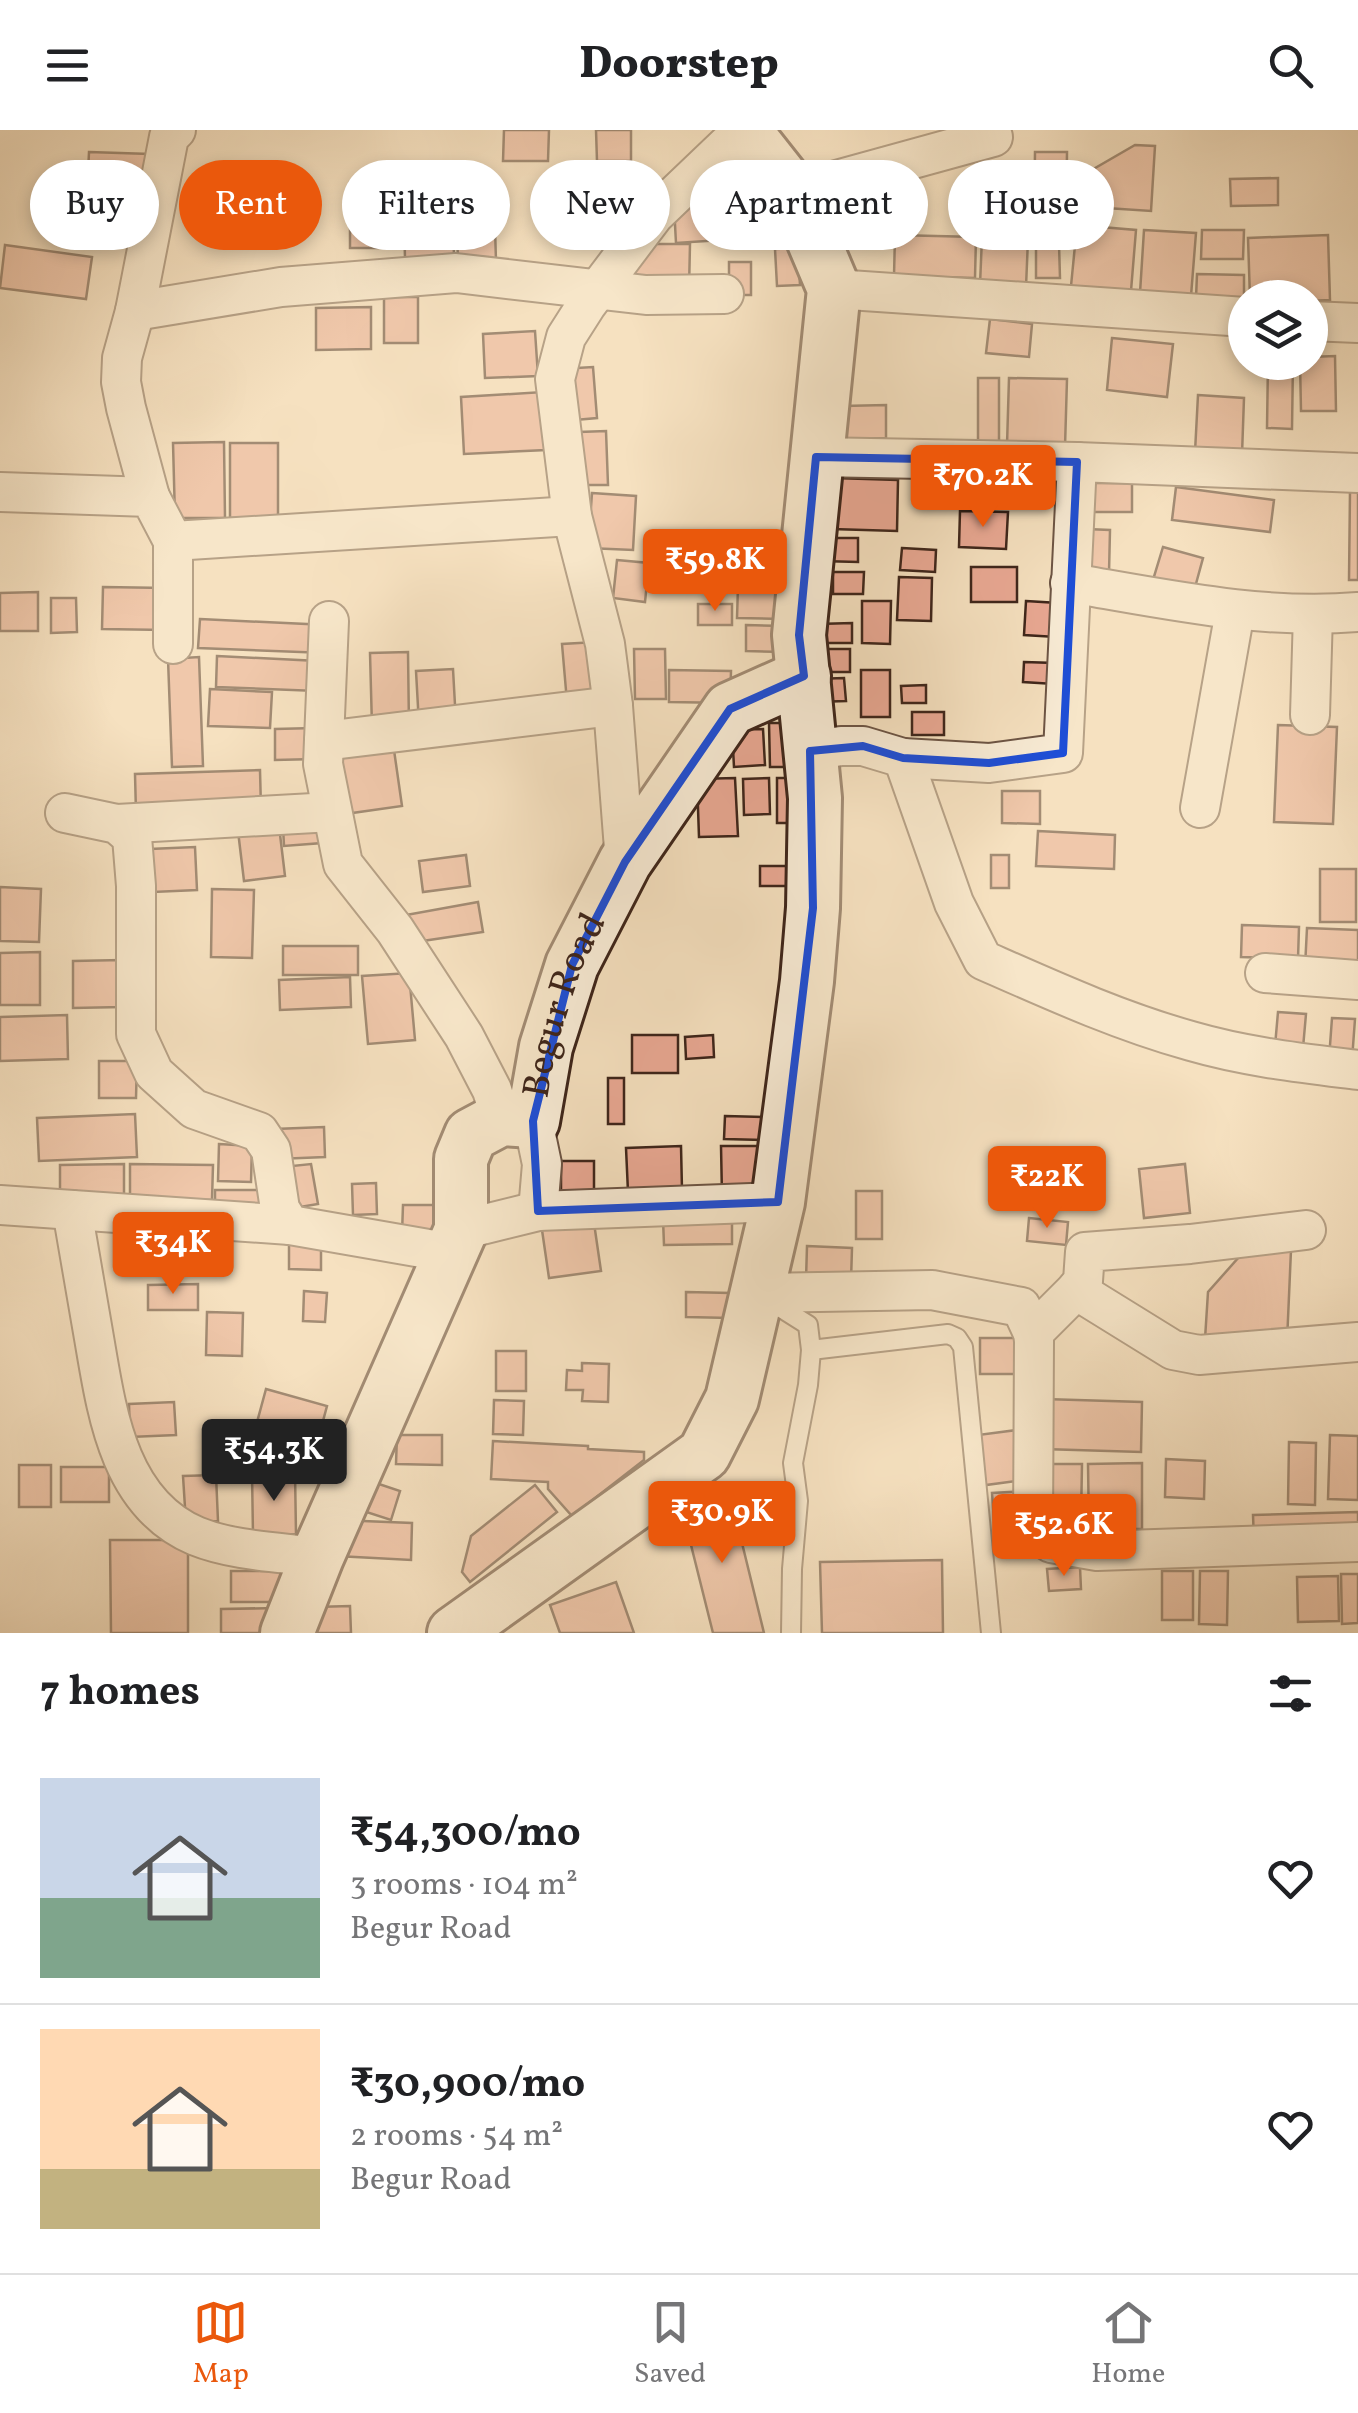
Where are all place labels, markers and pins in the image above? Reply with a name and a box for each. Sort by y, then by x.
pin: ₹70.2K [902,445,1064,530]
pin: ₹59.8K [634,529,796,614]
pin: ₹22K [988,1146,1106,1231]
pin: ₹34K [114,1212,232,1297]
pin: ₹54.3K [193,1419,355,1504]
pin: ₹30.9K [641,1481,803,1566]
pin: ₹52.6K [983,1494,1145,1579]

